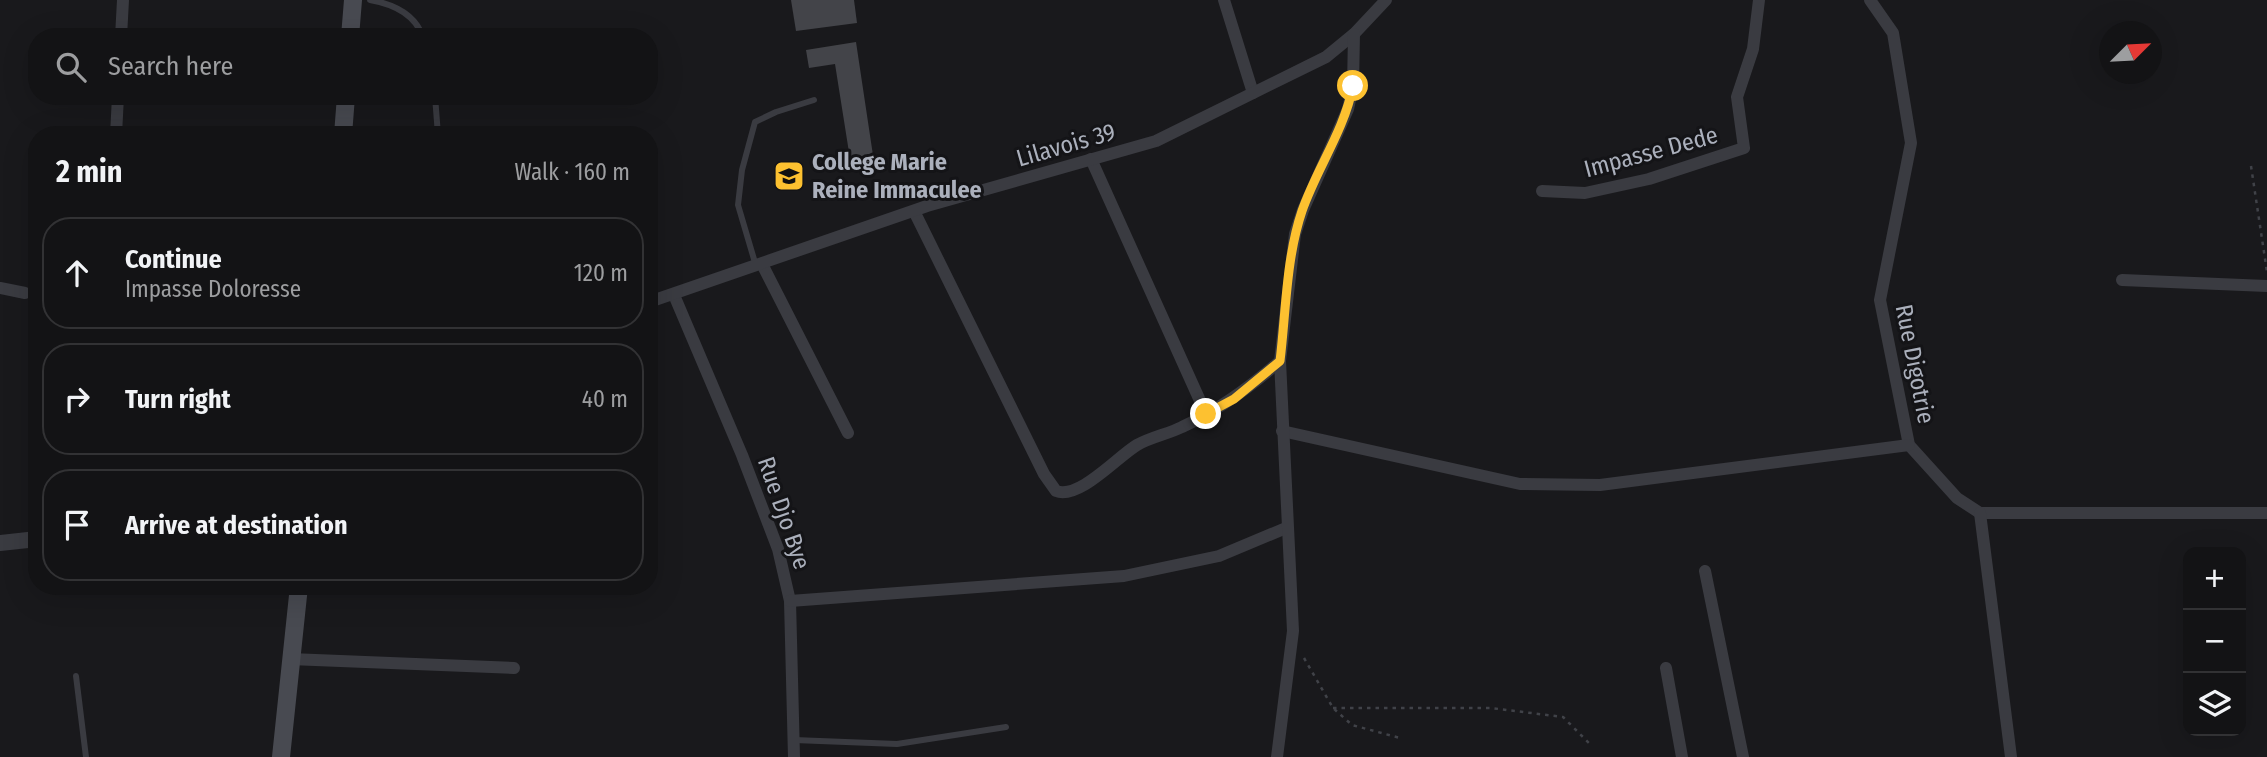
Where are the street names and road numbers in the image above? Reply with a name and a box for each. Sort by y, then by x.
street label: Lilavois 39 [1013,118,1119,172]
street label: Impasse Dede [1581,121,1721,183]
street label: Rue Digotrie [1890,302,1940,426]
street label: Rue Djo Bye [752,453,816,573]

